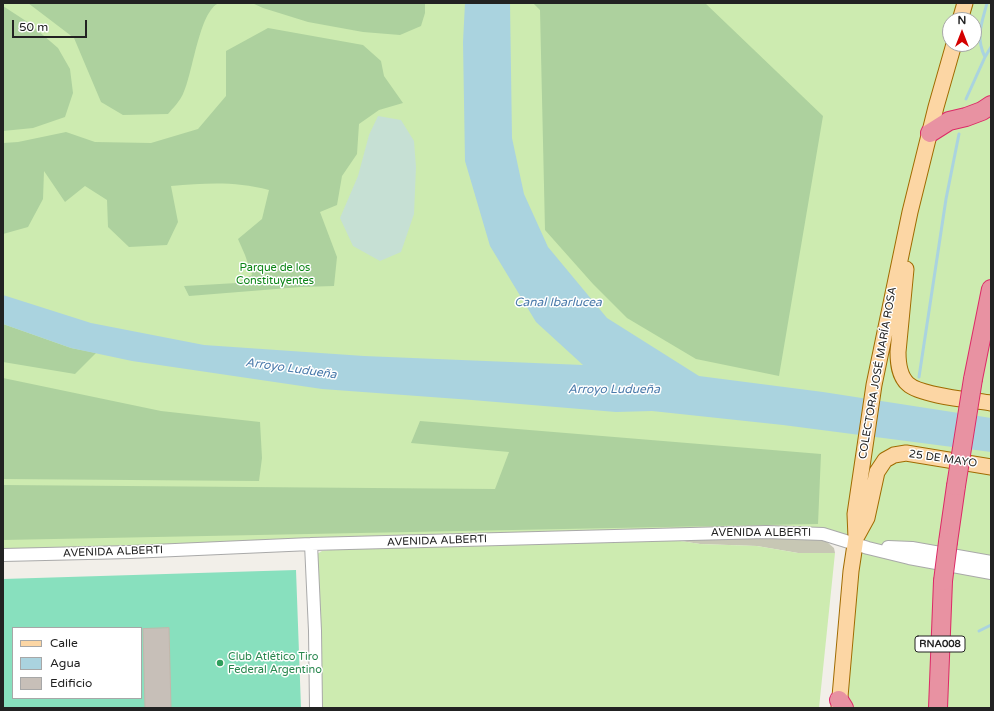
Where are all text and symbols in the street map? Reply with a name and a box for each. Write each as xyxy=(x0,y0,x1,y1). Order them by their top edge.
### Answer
scale bar xyxy=(14,12,89,38)
north arrow xyxy=(942,12,982,52)
text: N xyxy=(958,14,966,27)
text: 50 m xyxy=(19,20,48,34)
park label: Parque de los Constituyentes xyxy=(236,261,314,287)
street label: COLECTORA JOSÉ MARÍA ROSA xyxy=(856,286,900,460)
water label: Canal Ibarlucea xyxy=(514,296,602,310)
water label: Arroyo Ludueña xyxy=(245,355,337,383)
water label: Arroyo Ludueña xyxy=(568,383,660,397)
street label: 25 DE MAYO xyxy=(908,448,978,470)
street label: AVENIDA ALBERTI xyxy=(711,526,811,540)
street label: AVENIDA ALBERTI xyxy=(387,533,487,549)
street label: AVENIDA ALBERTI xyxy=(63,544,163,560)
legend xyxy=(12,627,142,699)
text: Calle xyxy=(50,636,78,650)
road number: RNA008 xyxy=(915,636,965,652)
place label: Club Atlético Tiro Federal Argentino xyxy=(228,650,322,676)
text: Agua xyxy=(50,656,80,670)
marker: Club Atlético Tiro Federal Argentino xyxy=(215,658,225,668)
text: Edificio xyxy=(50,676,92,690)

